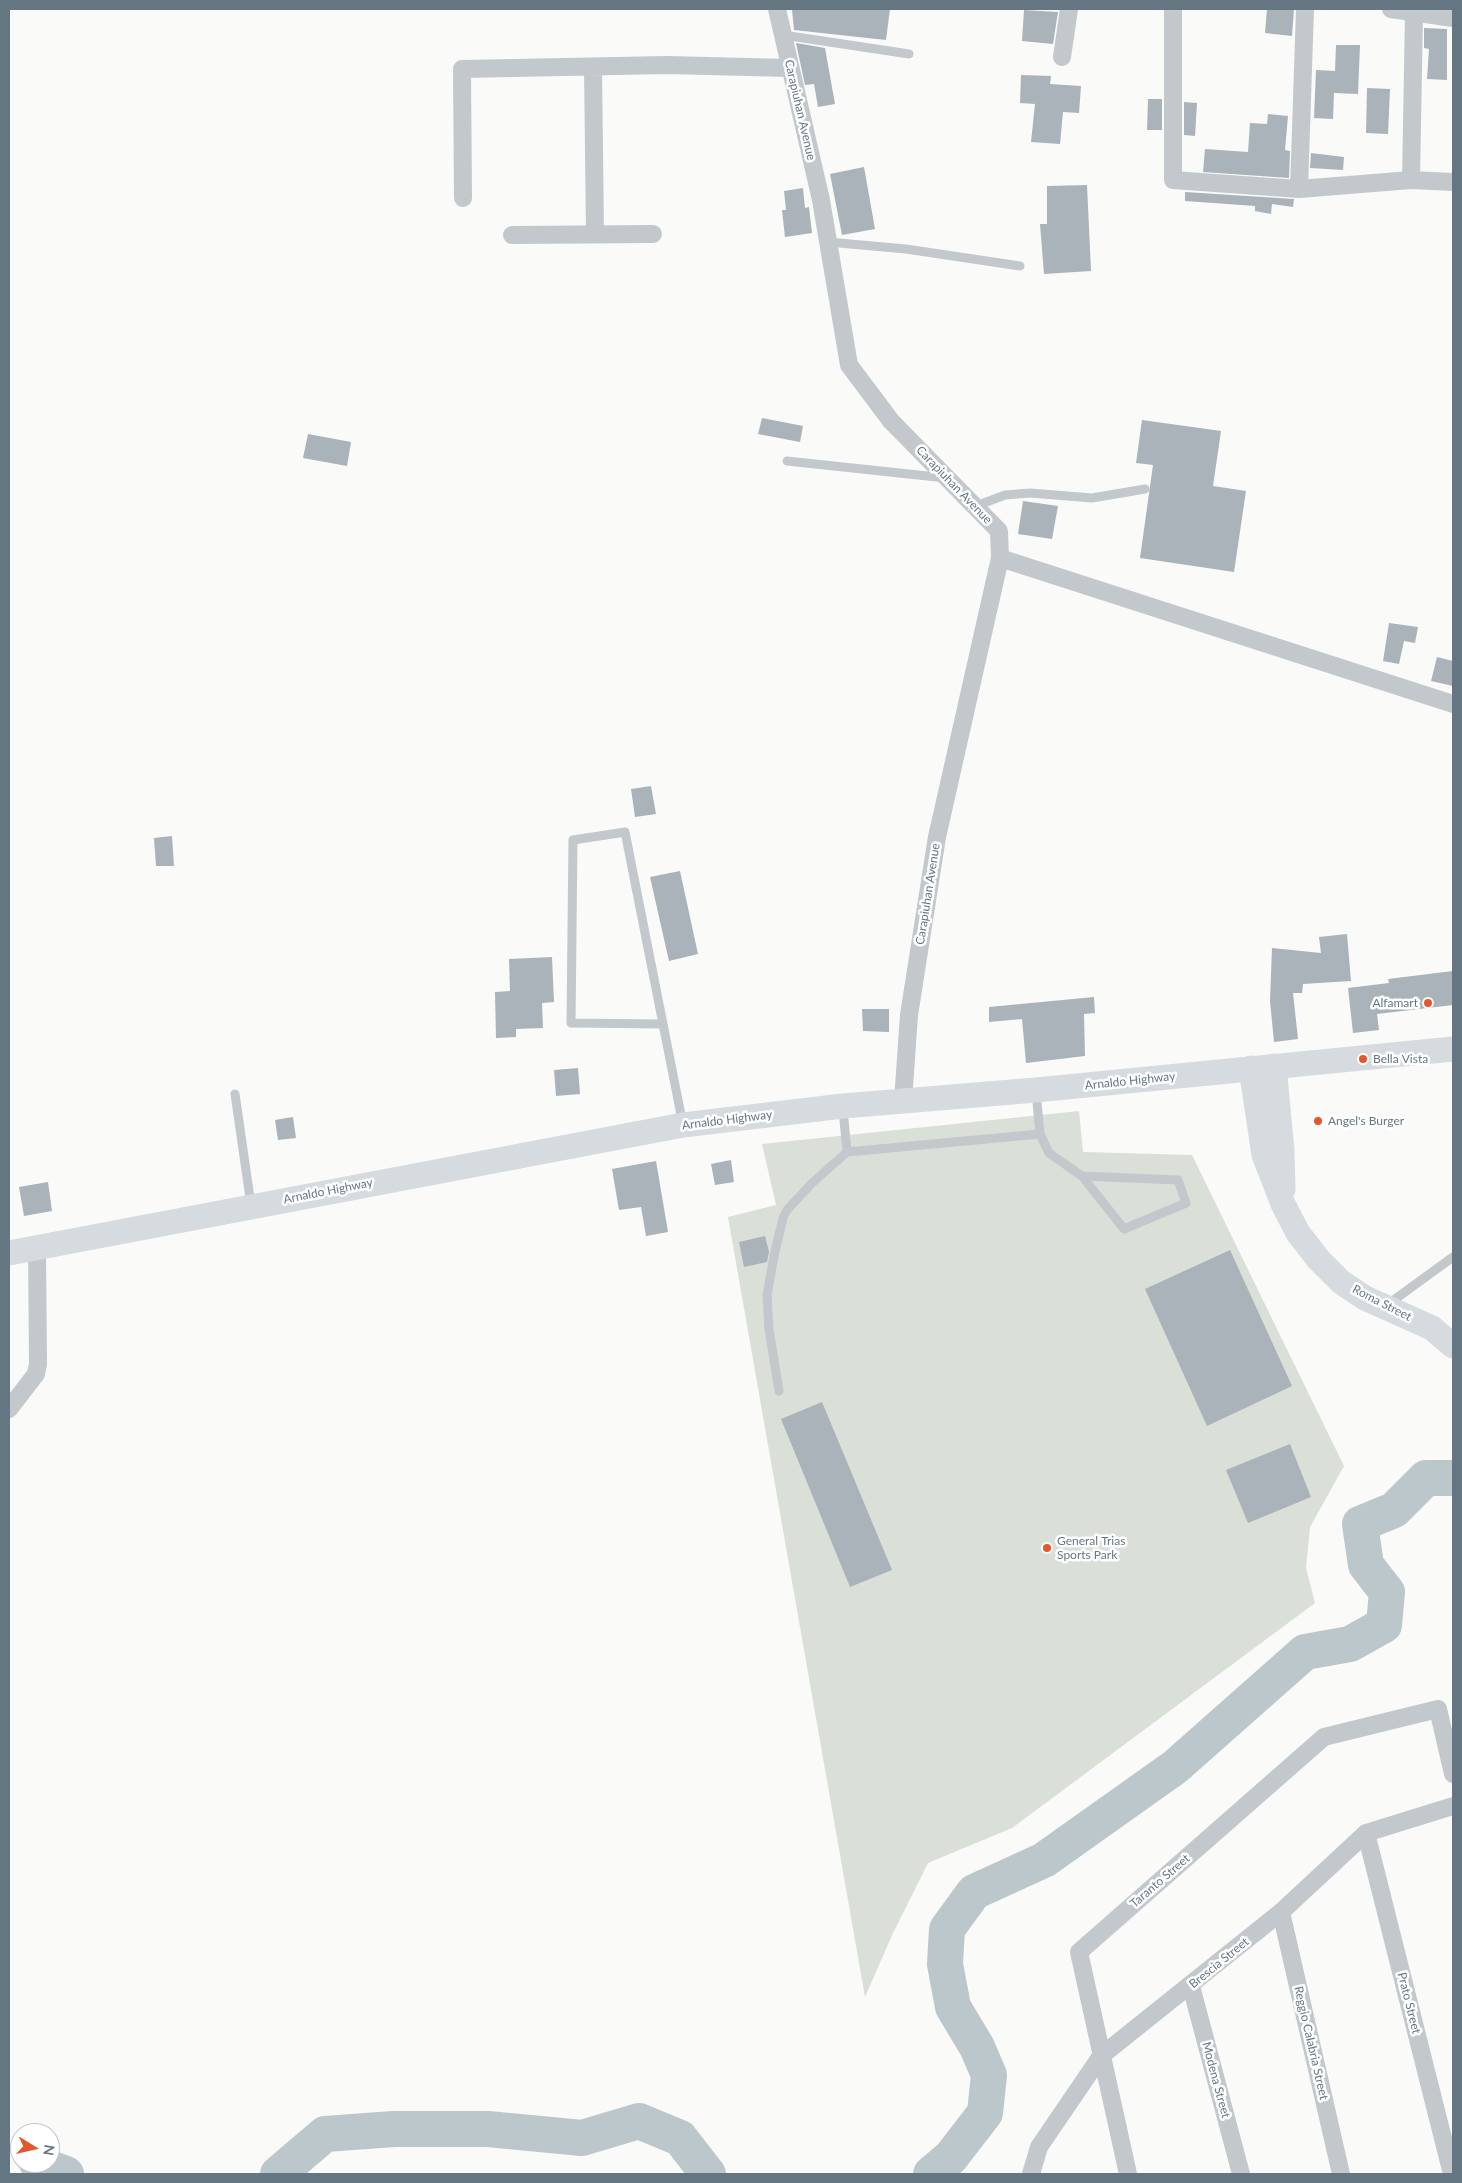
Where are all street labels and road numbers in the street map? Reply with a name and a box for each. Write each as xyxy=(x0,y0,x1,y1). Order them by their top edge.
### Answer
street label: Carapiuhan Avenue xyxy=(781,58,819,162)
street label: Carapiuhan Avenue xyxy=(913,443,995,527)
street label: Carapiuhan Avenue xyxy=(913,842,943,946)
street label: Arnaldo Highway xyxy=(1084,1069,1176,1093)
street label: Arnaldo Highway xyxy=(681,1107,773,1133)
street label: Arnaldo Highway xyxy=(282,1175,374,1207)
street label: Roma Street xyxy=(1350,1282,1414,1324)
street label: Taranto Street xyxy=(1127,1851,1193,1911)
street label: Brescia Street xyxy=(1186,1935,1252,1991)
street label: Prato Street xyxy=(1394,1971,1424,2035)
street label: Reggio Calabria Street xyxy=(1291,1985,1331,2101)
street label: Modena Street xyxy=(1199,2040,1233,2120)

